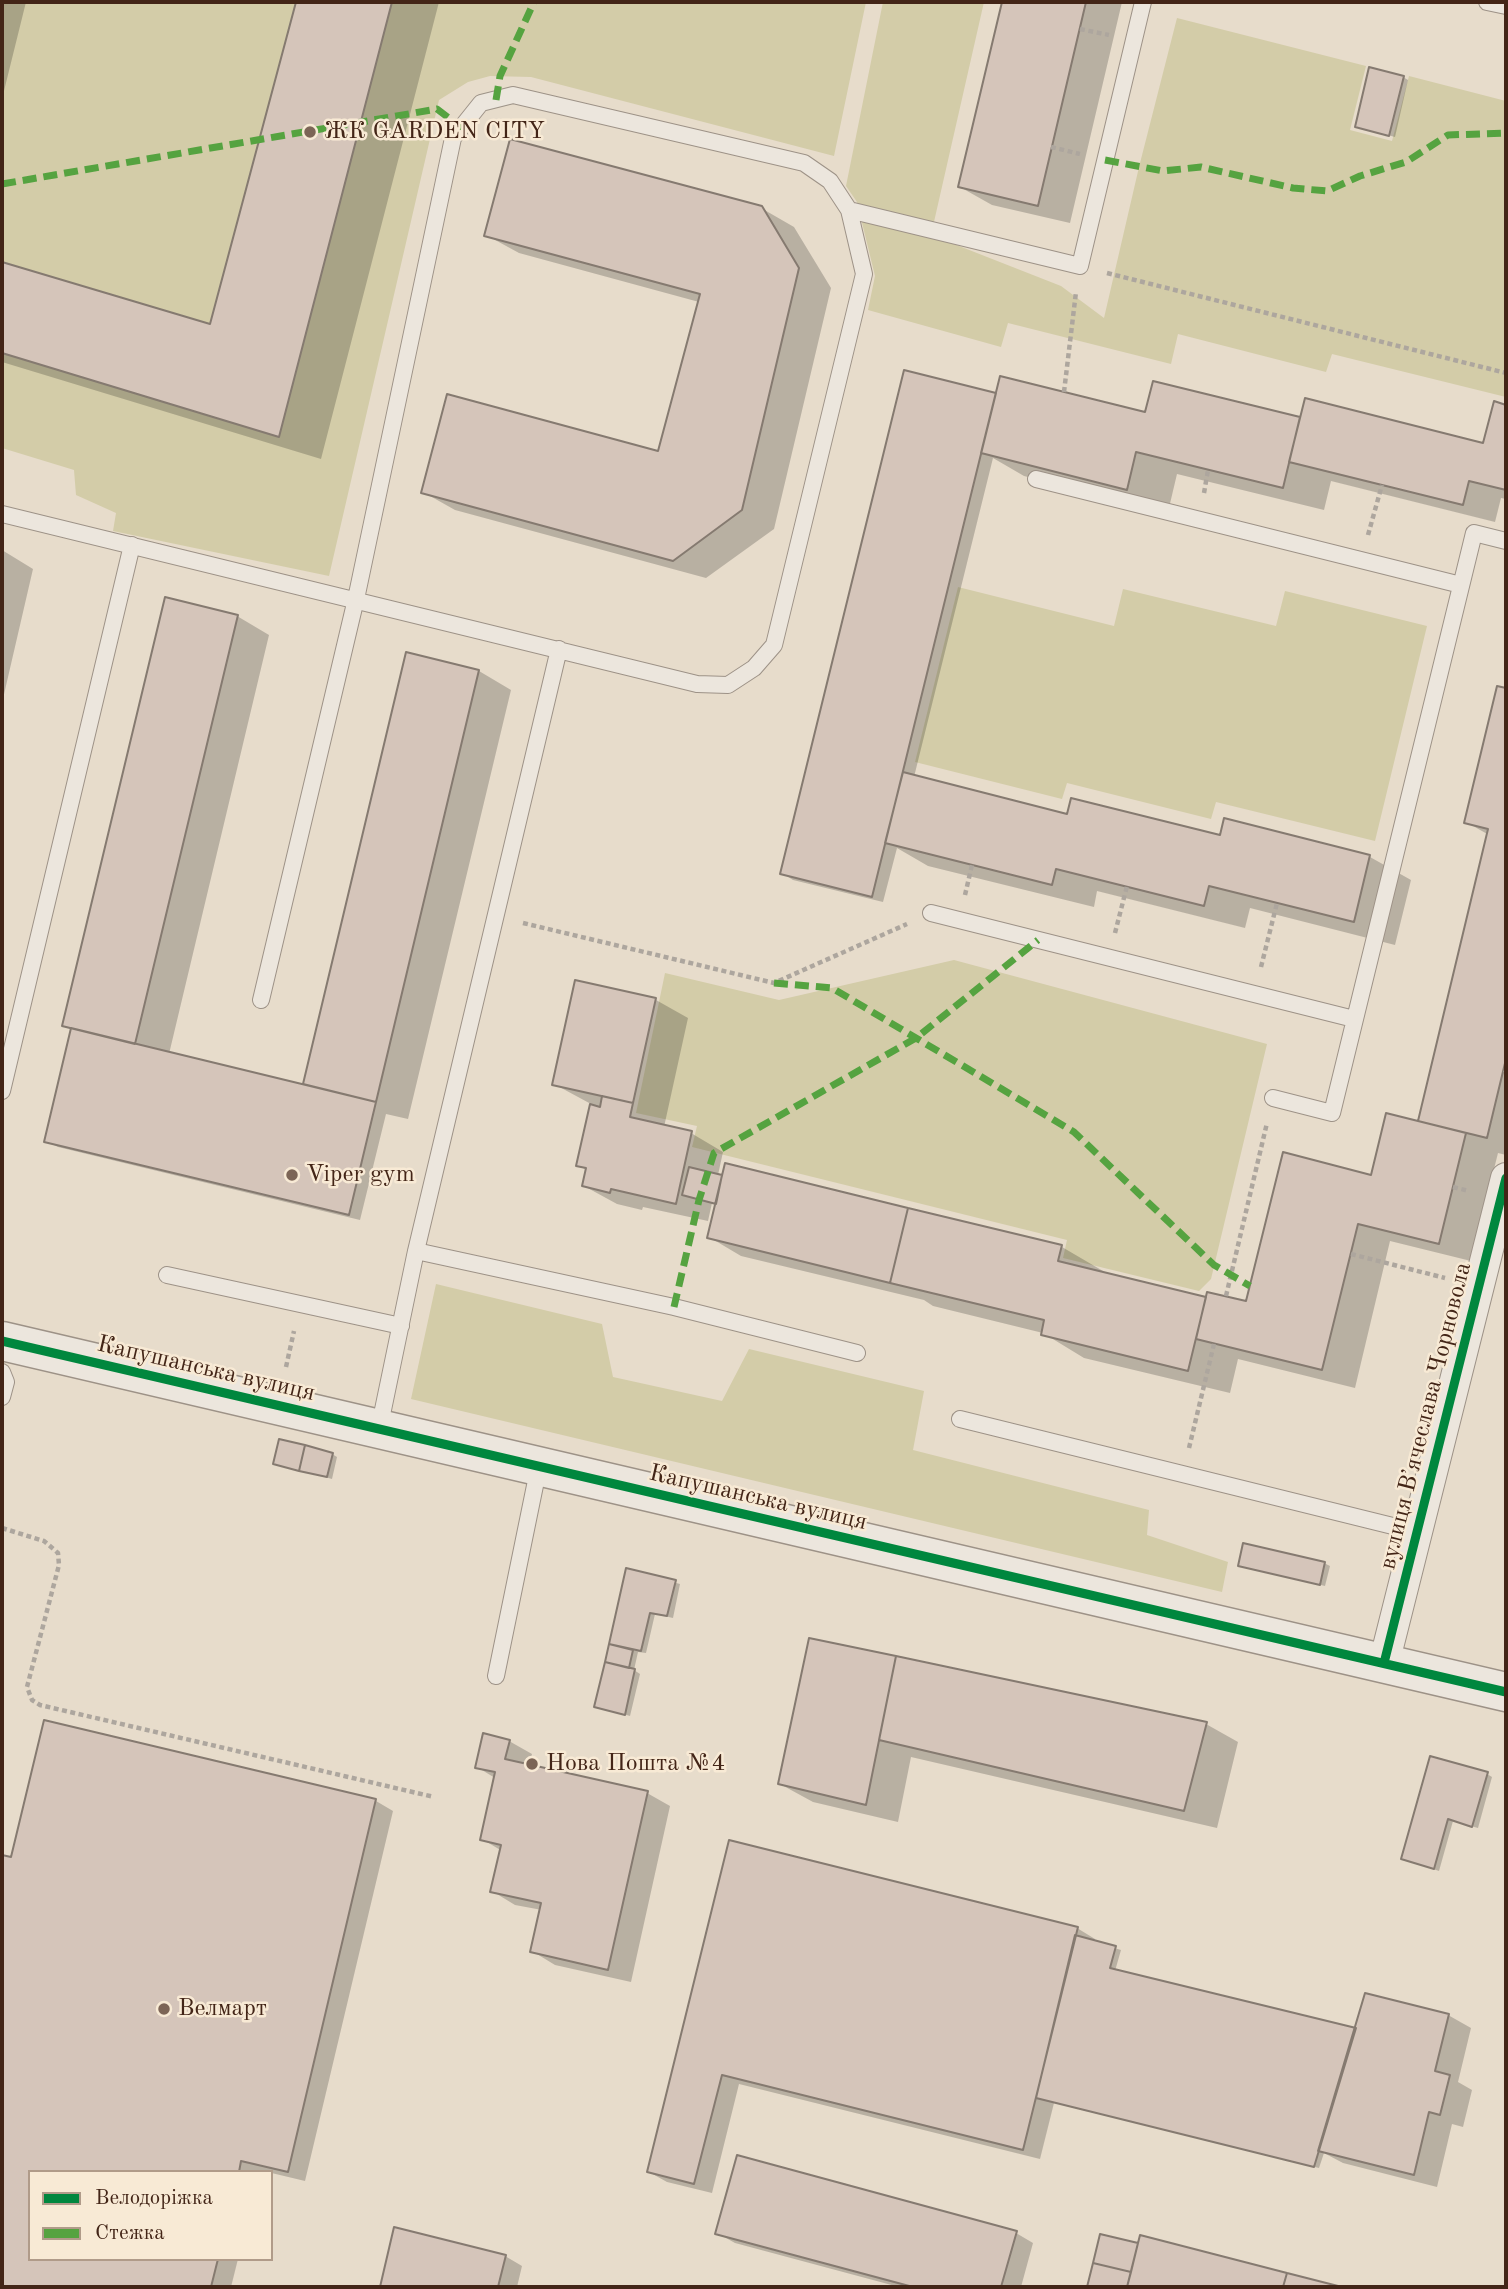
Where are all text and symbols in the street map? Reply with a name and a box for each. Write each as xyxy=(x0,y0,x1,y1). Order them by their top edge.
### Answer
place label: ЖК GARDEN CITY xyxy=(324,118,545,146)
marker: ЖК GARDEN CITY xyxy=(302,124,318,140)
place label: Viper gym xyxy=(306,1161,415,1189)
marker: Viper gym xyxy=(284,1167,300,1183)
street label: вулиця Вʼячеслава Чорновола xyxy=(1374,1259,1478,1573)
street label: Капушанська вулиця xyxy=(94,1330,318,1408)
street label: Капушанська вулиця xyxy=(646,1459,870,1537)
place label: Нова Пошта №4 xyxy=(546,1750,725,1778)
marker: Нова Пошта №4 xyxy=(524,1756,540,1772)
place label: Велмарт xyxy=(178,1995,267,2023)
marker: Велмарт xyxy=(156,2001,172,2017)
legend xyxy=(28,2170,273,2261)
text: Велодоріжка xyxy=(95,2188,213,2209)
text: Стежка xyxy=(95,2223,165,2244)

